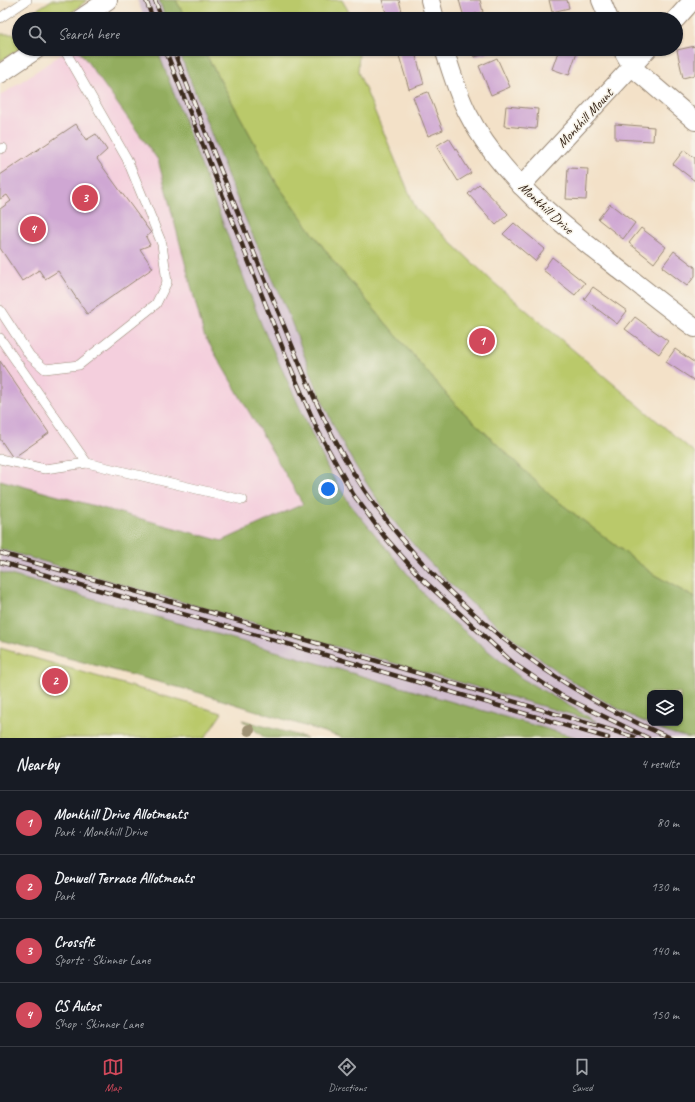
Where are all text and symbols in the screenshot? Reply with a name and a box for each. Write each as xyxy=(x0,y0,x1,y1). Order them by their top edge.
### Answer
search box xyxy=(12,12,683,56)
icon: search xyxy=(26,23,48,45)
text: Search here xyxy=(58,25,119,44)
street label: Monkhill Mount xyxy=(553,84,618,151)
street label: Monkhill Drive xyxy=(515,178,578,239)
pin: 3 xyxy=(72,183,98,213)
pin: 4 xyxy=(20,214,46,244)
pin: 1 xyxy=(469,326,495,356)
your location xyxy=(318,479,338,499)
pin: 2 xyxy=(42,666,68,696)
map controls xyxy=(647,690,683,726)
button: layers xyxy=(647,690,683,726)
text: Nearby xyxy=(16,754,59,775)
text: 4 results xyxy=(641,756,679,772)
text: Monkhill Drive Allotments xyxy=(54,805,187,824)
text: 1 xyxy=(26,815,32,831)
text: 80 m xyxy=(657,815,679,831)
text: Park · Monkhill Drive xyxy=(54,824,147,840)
text: Denwell Terrace Allotments xyxy=(54,869,194,888)
text: 2 xyxy=(26,879,32,895)
text: 130 m xyxy=(651,879,679,895)
text: Park xyxy=(54,888,75,904)
text: Crossfit xyxy=(54,933,94,952)
text: 3 xyxy=(26,943,32,959)
text: 140 m xyxy=(651,943,679,959)
text: Sports · Skinner Lane xyxy=(54,952,150,968)
text: CS Autos xyxy=(54,997,100,1016)
text: 4 xyxy=(26,1007,32,1023)
text: 150 m xyxy=(651,1007,679,1023)
text: Shop · Skinner Lane xyxy=(54,1016,143,1032)
tab: Map xyxy=(102,1056,124,1094)
tab: Directions xyxy=(328,1056,367,1094)
tab: Saved xyxy=(571,1056,593,1094)

